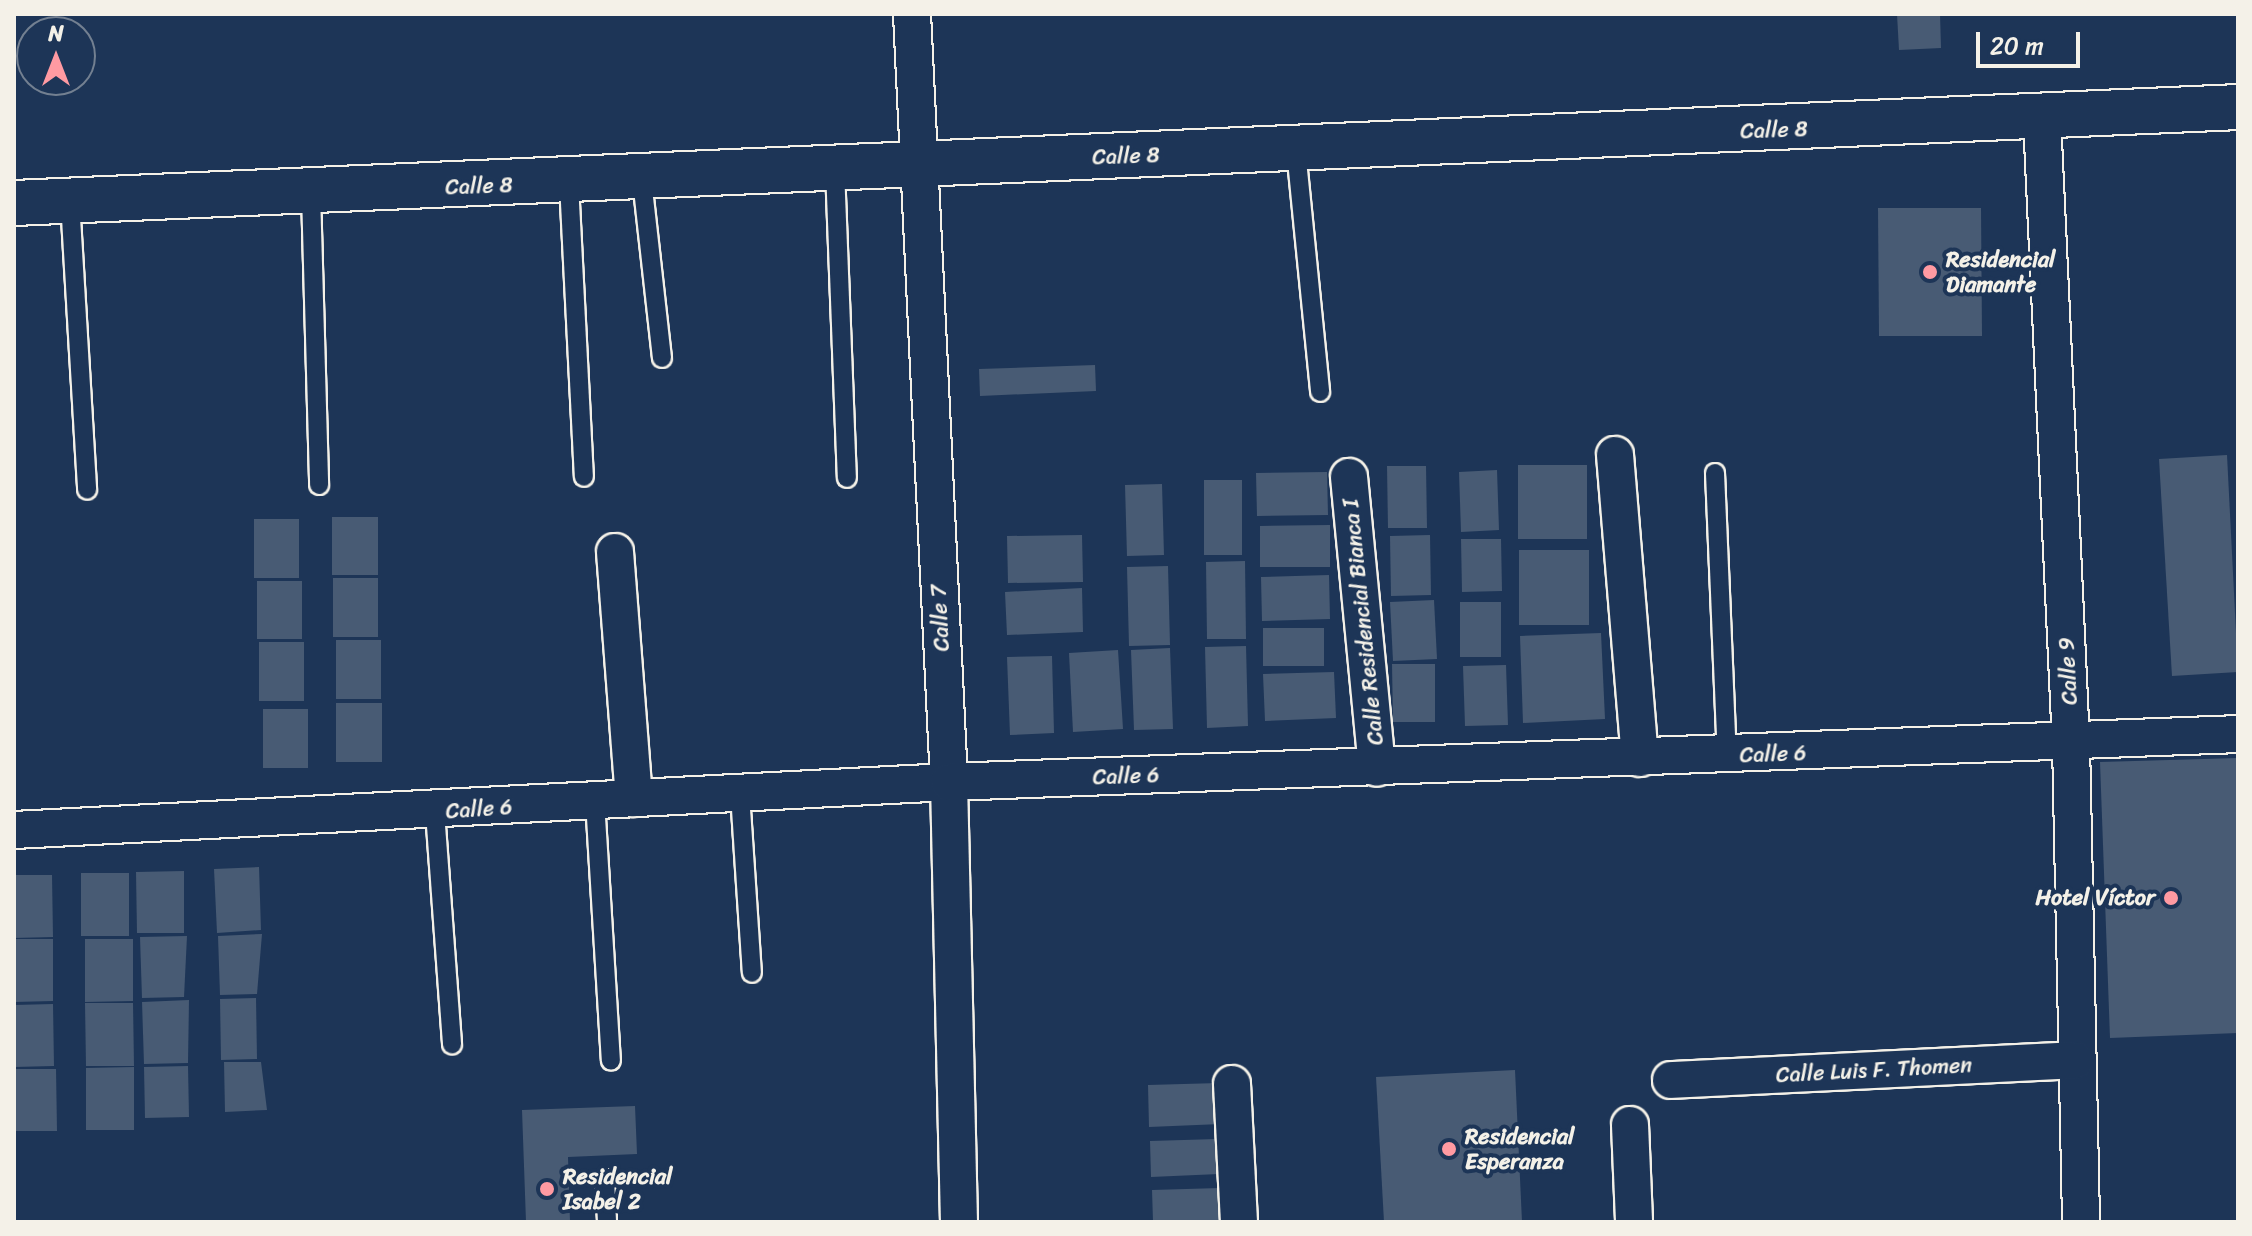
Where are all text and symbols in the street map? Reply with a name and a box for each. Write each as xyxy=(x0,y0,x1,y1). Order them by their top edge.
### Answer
text: N xyxy=(48,14,64,53)
north arrow xyxy=(16,16,96,96)
scale bar xyxy=(1980,16,2084,66)
text: 20 m xyxy=(1990,25,2044,67)
street label: Calle 8 xyxy=(1740,116,1808,144)
street label: Calle 8 xyxy=(1092,142,1160,170)
street label: Calle 8 xyxy=(445,172,513,200)
place label: Residencial Diamante xyxy=(1946,246,2055,298)
marker: Residencial Diamante xyxy=(1921,263,1939,281)
street label: Calle Residencial Bianca I xyxy=(1337,497,1389,747)
street label: Calle 7 xyxy=(925,584,955,652)
street label: Calle 9 xyxy=(2053,636,2083,706)
street label: Calle 6 xyxy=(1739,740,1807,768)
street label: Calle 6 xyxy=(1092,762,1160,790)
street label: Calle 6 xyxy=(445,794,513,824)
place label: Hotel Víctor xyxy=(2035,885,2155,911)
marker: Hotel Víctor xyxy=(2162,889,2180,907)
street label: Calle Luis F. Thomen xyxy=(1776,1052,1972,1088)
place label: Residencial Esperanza xyxy=(1465,1123,1574,1174)
marker: Residencial Esperanza xyxy=(1440,1140,1458,1158)
place label: Residencial Isabel 2 xyxy=(563,1163,672,1214)
marker: Residencial Isabel 2 xyxy=(538,1180,556,1198)

